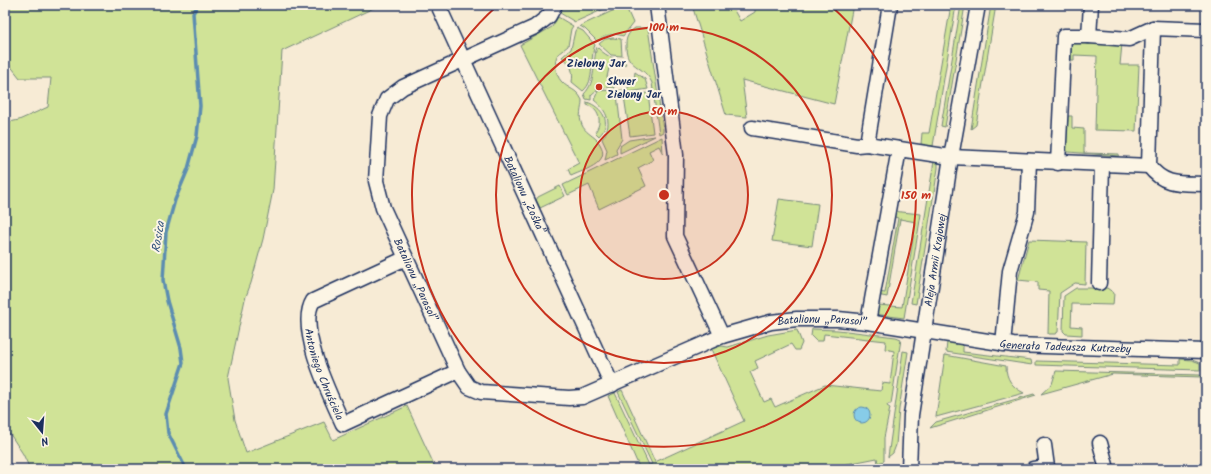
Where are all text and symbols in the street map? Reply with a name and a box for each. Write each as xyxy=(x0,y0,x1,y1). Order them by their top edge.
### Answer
text: 100 m xyxy=(649,18,679,37)
district label: Zielony Jar xyxy=(566,54,626,73)
place label: Skwer Zielony Jar xyxy=(607,73,662,104)
marker: Skwer Zielony Jar xyxy=(594,82,604,92)
text: 50 m xyxy=(650,102,678,121)
street label: Batalionu „Zośka” xyxy=(498,153,550,238)
text: 150 m xyxy=(901,186,931,205)
centre of rings xyxy=(657,188,671,202)
street label: Aleja Armii Krajowej xyxy=(920,211,952,308)
water label: Rosica xyxy=(147,219,171,254)
street label: Batalionu „Parasol” xyxy=(388,236,442,325)
street label: Batalionu „Parasol” xyxy=(776,311,868,332)
street label: Antoniego Chruściela xyxy=(299,327,348,423)
street label: Generała Tadeusza Kutrzeby xyxy=(998,335,1132,359)
north arrow xyxy=(22,412,62,452)
text: N xyxy=(39,431,51,450)

